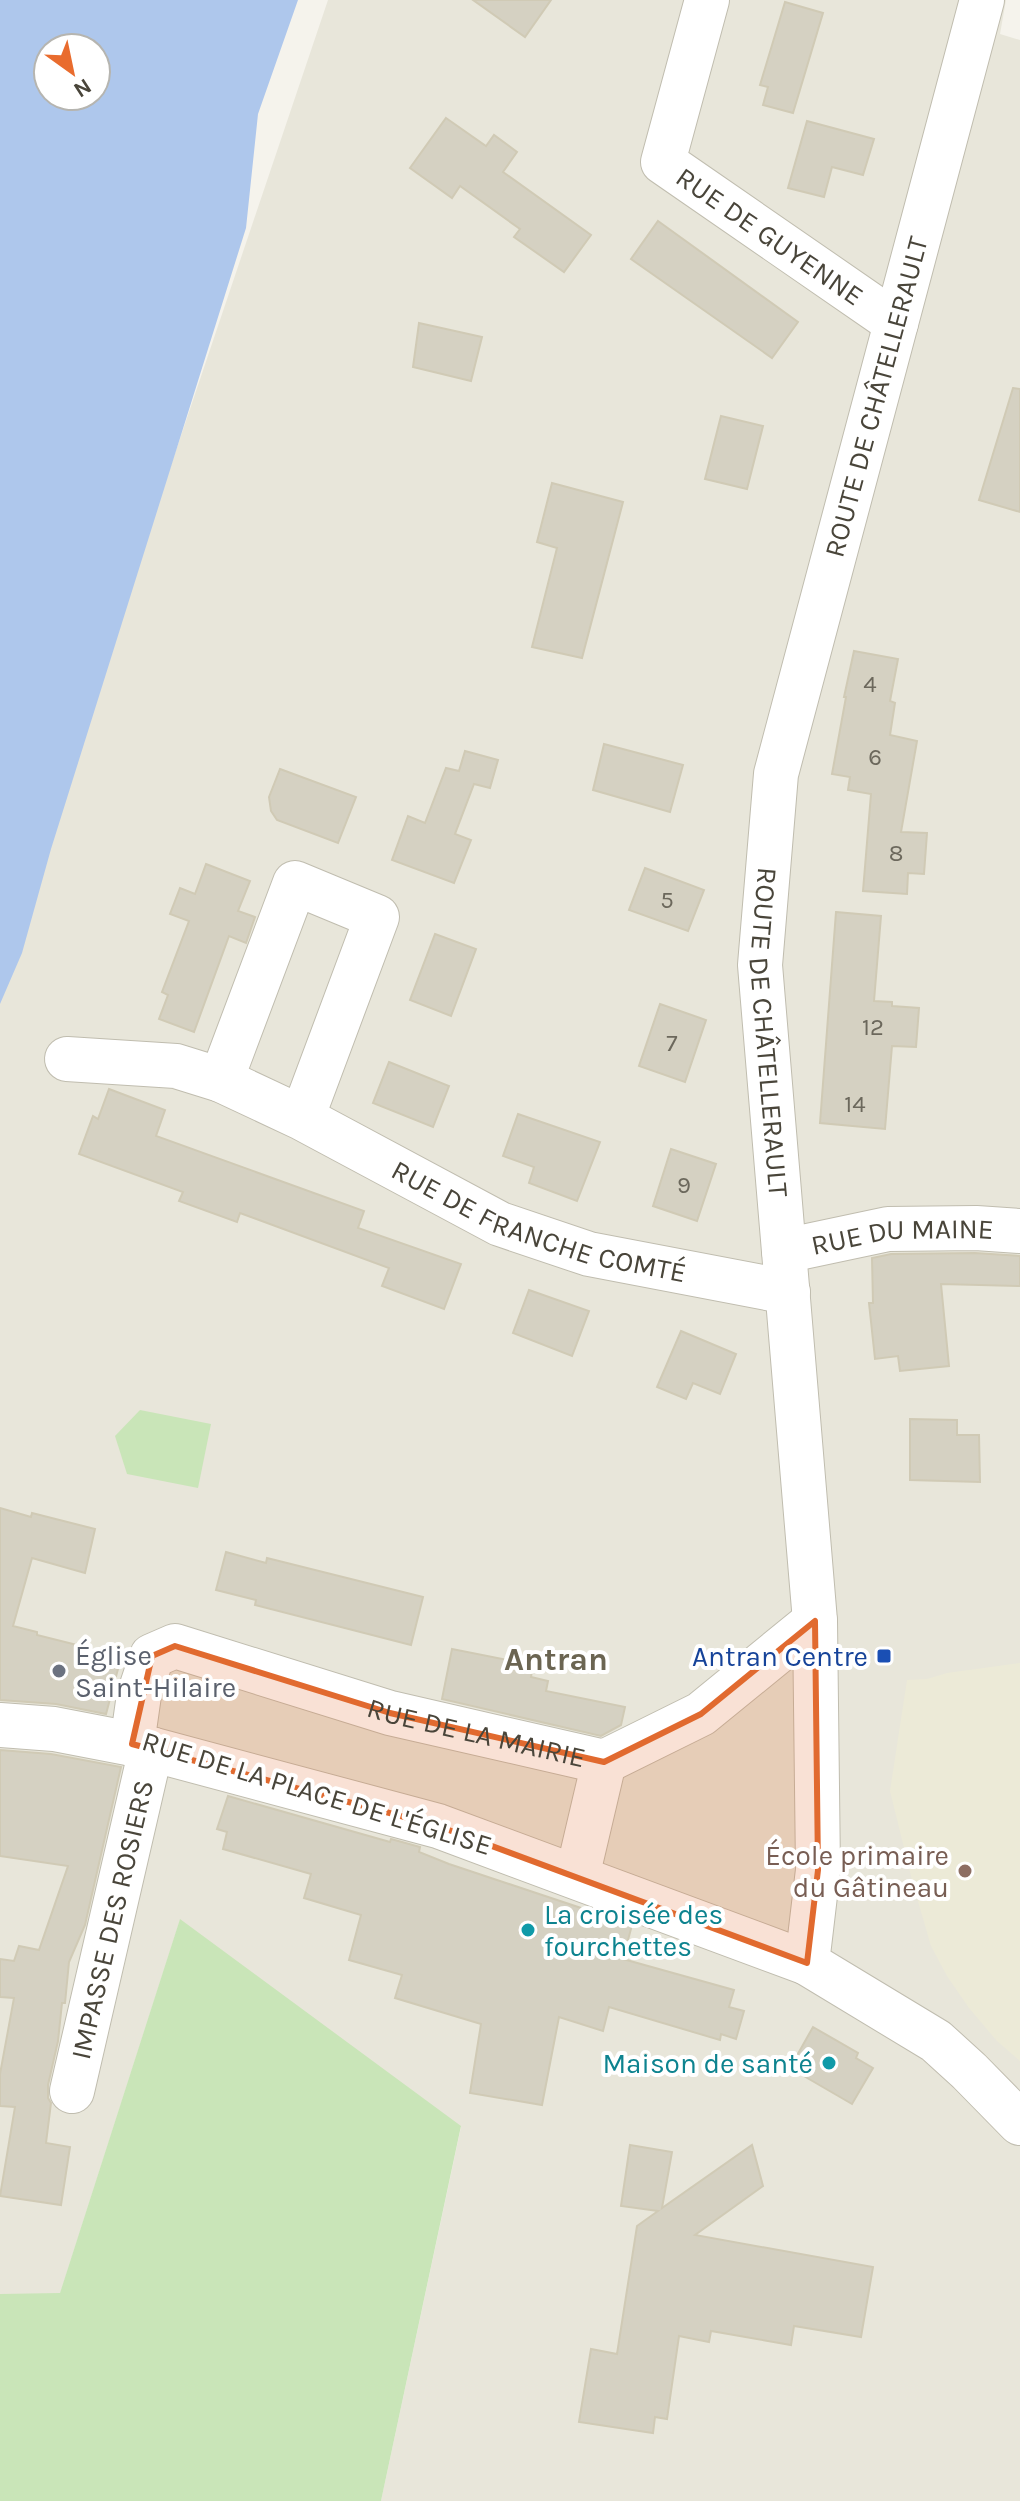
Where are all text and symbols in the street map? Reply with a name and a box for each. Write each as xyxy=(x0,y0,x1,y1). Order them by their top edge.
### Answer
north arrow xyxy=(32,32,112,112)
text: N xyxy=(69,73,96,103)
street label: RUE DE GUYENNE xyxy=(670,160,870,312)
street label: ROUTE DE CHÂTELLERAULT xyxy=(817,233,935,561)
house number: 4 xyxy=(863,670,877,698)
house number: 6 xyxy=(868,743,882,771)
house number: 8 xyxy=(889,839,903,867)
street label: ROUTE DE CHÂTELLERAULT xyxy=(743,866,796,1198)
house number: 5 xyxy=(660,886,674,914)
house number: 12 xyxy=(862,1013,884,1041)
house number: 7 xyxy=(666,1029,678,1057)
house number: 14 xyxy=(844,1090,866,1118)
street label: RUE DE FRANCHE COMTÉ xyxy=(386,1153,689,1289)
house number: 9 xyxy=(677,1171,691,1199)
street label: RUE DU MAINE xyxy=(808,1211,995,1261)
place label: Église Saint-Hilaire xyxy=(75,1638,236,1704)
place label: Antran Centre xyxy=(692,1640,868,1673)
district label: Antran xyxy=(504,1641,608,1678)
marker: Antran Centre xyxy=(875,1647,893,1665)
marker: Église Saint-Hilaire xyxy=(50,1662,68,1680)
street label: RUE DE LA MAIRIE xyxy=(363,1690,589,1774)
street label: RUE DE LA PLACE DE L'ÉGLISE xyxy=(138,1723,496,1862)
street label: IMPASSE DES ROSIERS xyxy=(63,1776,160,2063)
place label: École primaire du Gâtineau xyxy=(765,1838,949,1904)
marker: École primaire du Gâtineau xyxy=(956,1862,974,1880)
place label: La croisée des fourchettes xyxy=(544,1898,723,1963)
marker: La croisée des fourchettes xyxy=(519,1921,537,1939)
place label: Maison de santé xyxy=(602,2047,813,2080)
marker: Maison de santé xyxy=(820,2054,838,2072)

